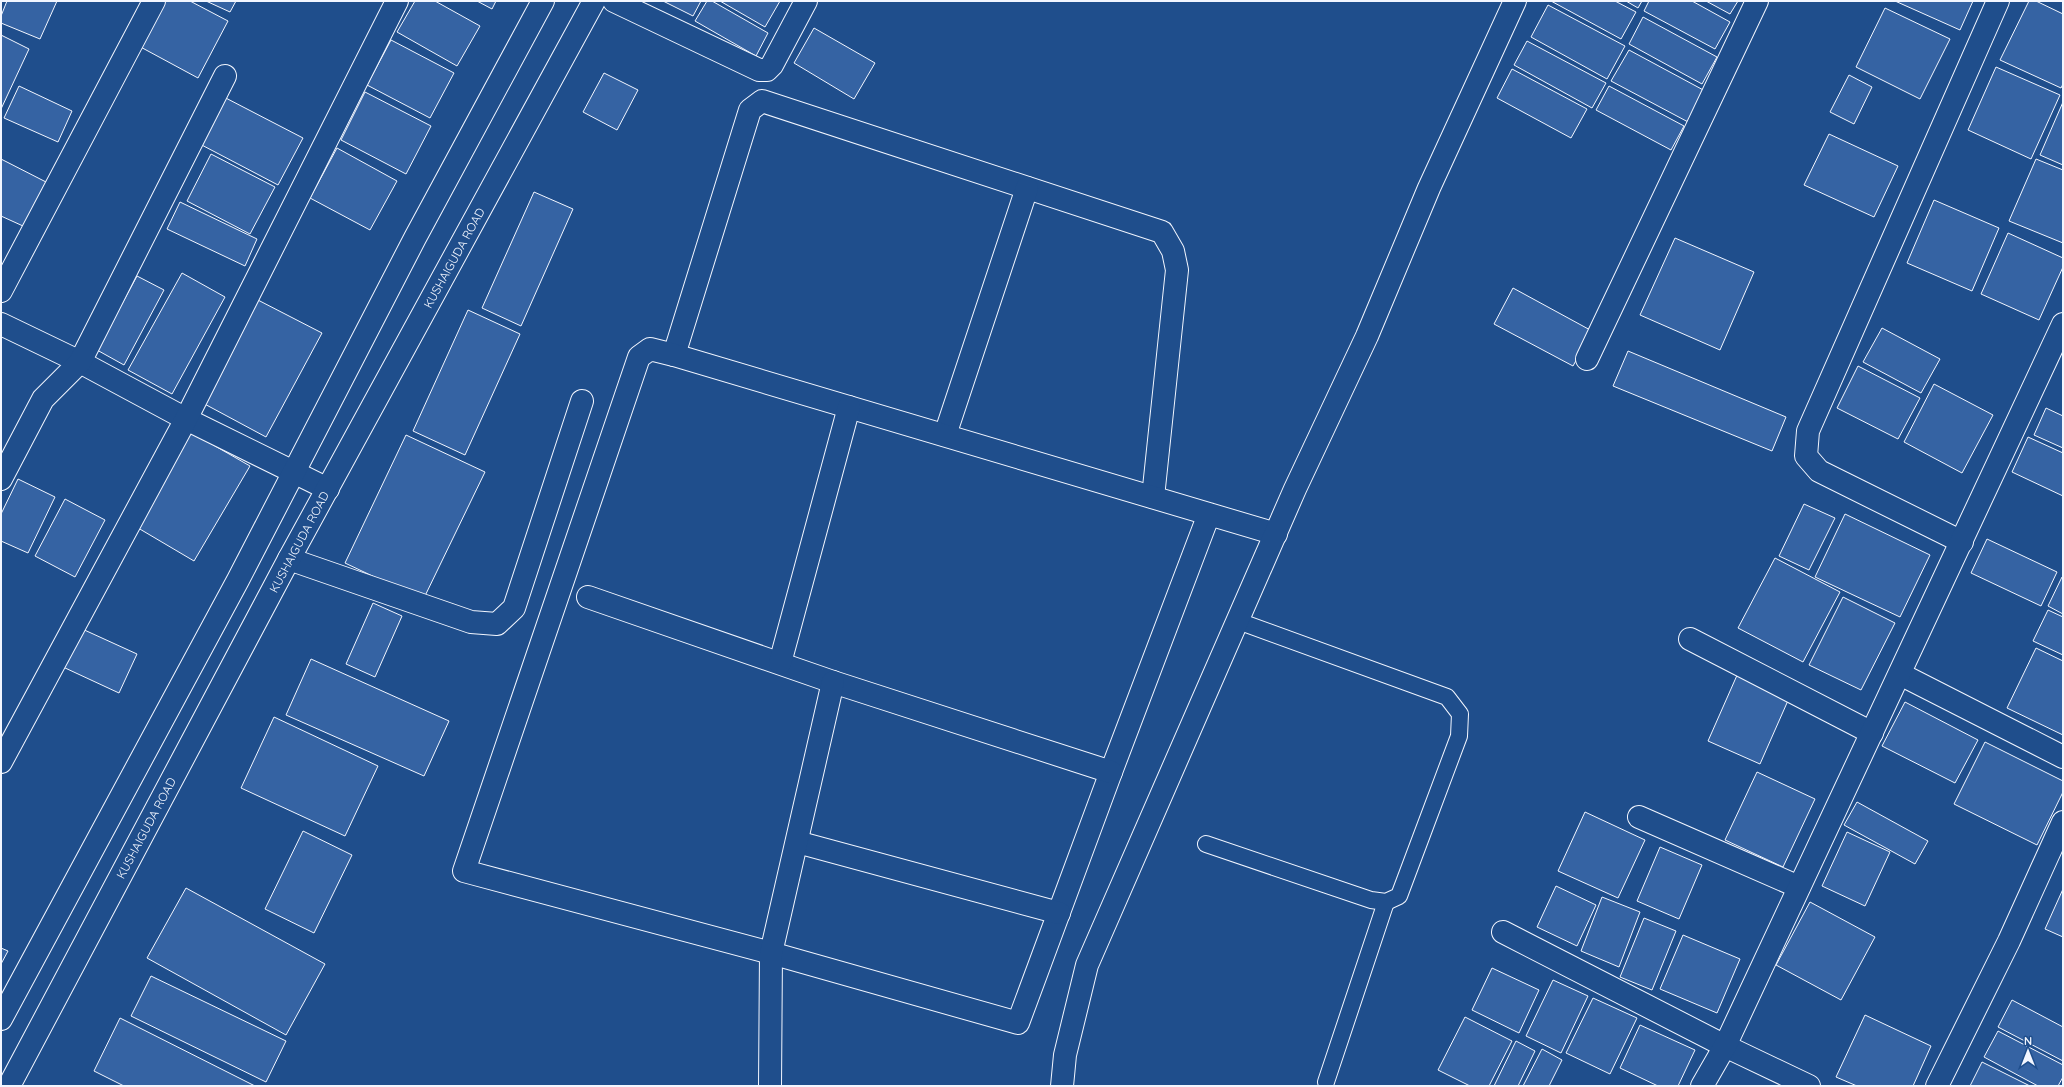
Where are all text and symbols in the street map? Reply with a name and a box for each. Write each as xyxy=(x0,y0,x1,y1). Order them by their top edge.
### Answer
street label: KUSHAIGUDA ROAD xyxy=(420,205,488,311)
street label: KUSHAIGUDA ROAD xyxy=(266,489,332,595)
street label: KUSHAIGUDA ROAD xyxy=(113,775,179,881)
north arrow xyxy=(2008,1031,2048,1071)
text: N xyxy=(2024,1034,2032,1048)

